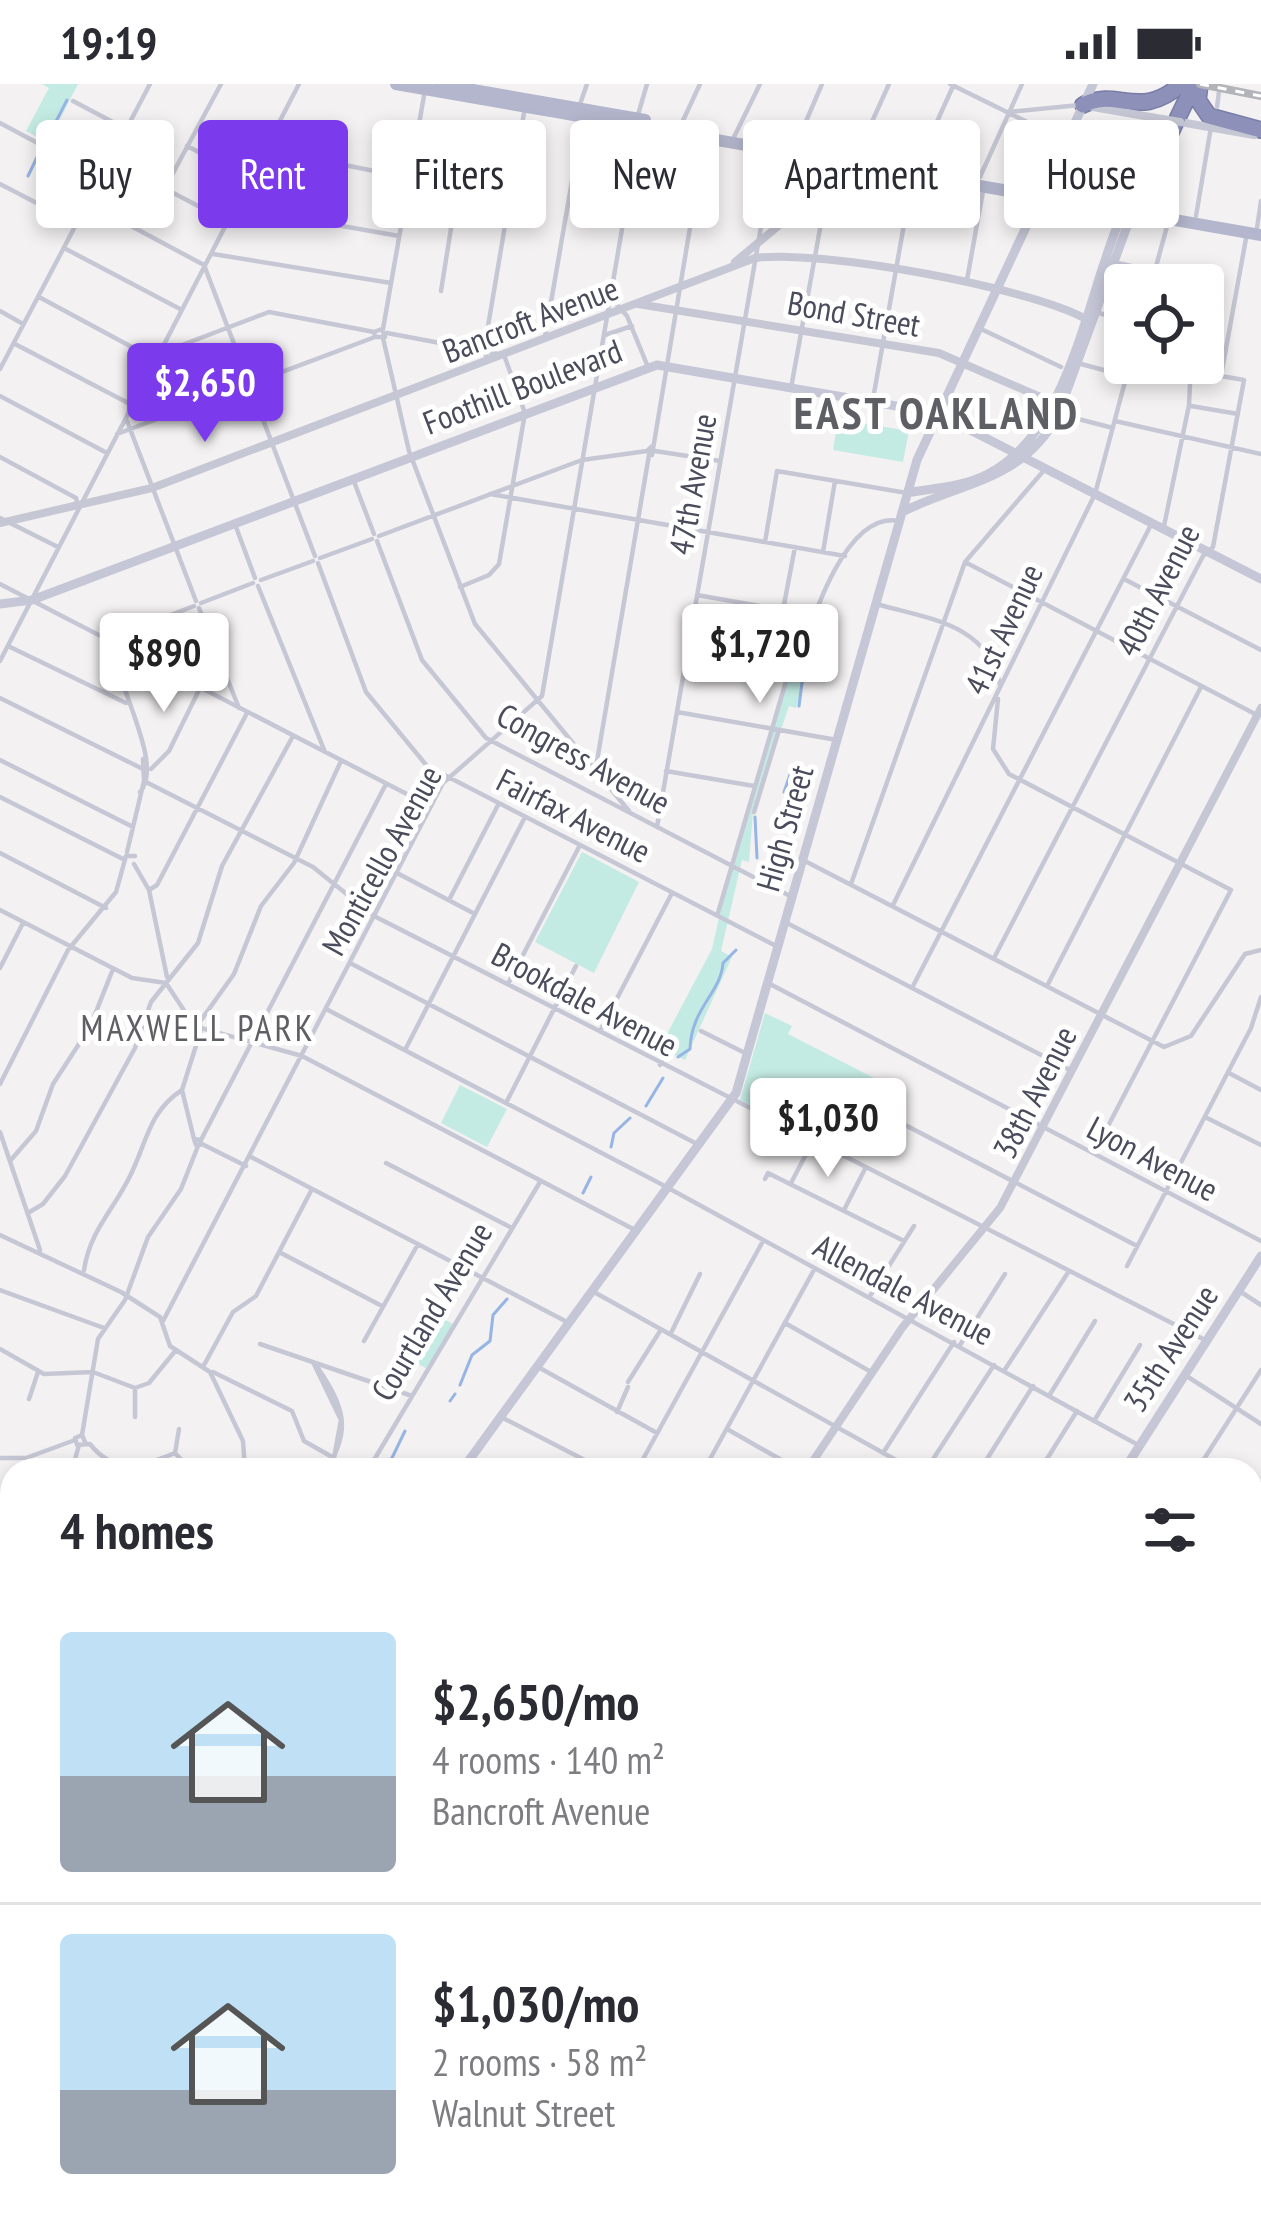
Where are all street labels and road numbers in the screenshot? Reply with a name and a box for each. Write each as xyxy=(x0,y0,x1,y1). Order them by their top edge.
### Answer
street label: Bancroft Avenue xyxy=(436,266,624,372)
street label: Bond Street xyxy=(784,280,924,346)
street label: Foothill Boulevard xyxy=(417,328,627,444)
street label: 47th Avenue xyxy=(658,410,726,558)
street label: 40th Avenue xyxy=(1105,517,1209,663)
street label: 41st Avenue xyxy=(954,557,1052,701)
street label: Congress Avenue xyxy=(490,693,678,823)
street label: Monticello Avenue xyxy=(311,758,451,962)
street label: Fairfax Avenue xyxy=(490,758,658,872)
street label: High Street xyxy=(746,760,822,896)
street label: Brookdale Avenue xyxy=(485,932,685,1066)
street label: 38th Avenue xyxy=(982,1019,1086,1165)
street label: Lyon Avenue xyxy=(1080,1106,1226,1210)
street label: Courtland Avenue xyxy=(361,1214,501,1408)
street label: Allendale Avenue xyxy=(807,1224,1001,1354)
street label: 35th Avenue xyxy=(1113,1276,1227,1420)

